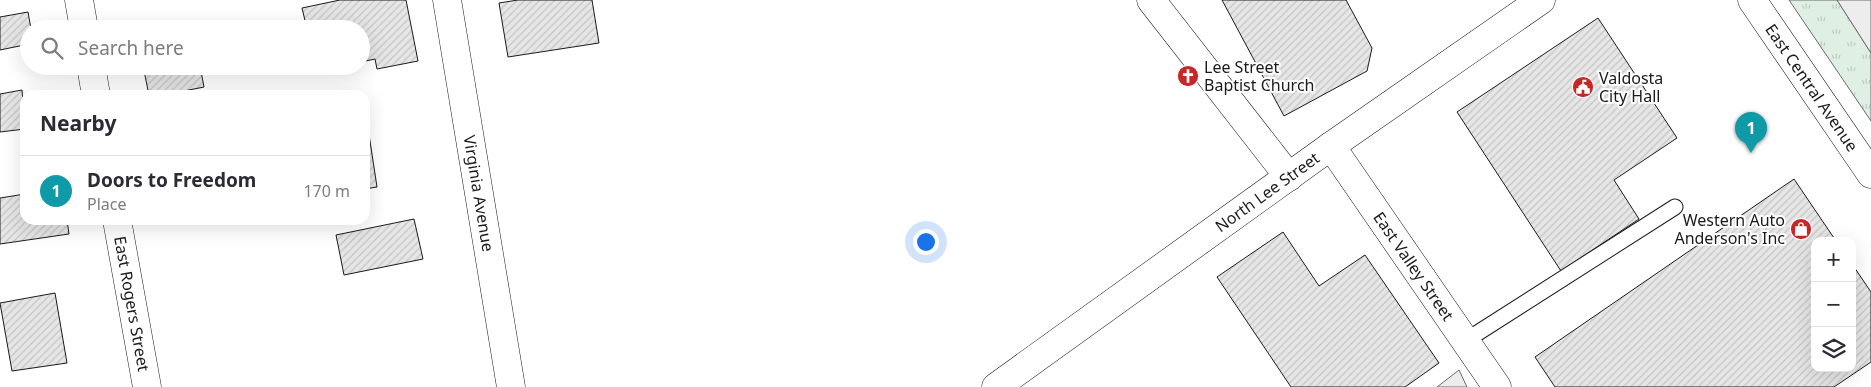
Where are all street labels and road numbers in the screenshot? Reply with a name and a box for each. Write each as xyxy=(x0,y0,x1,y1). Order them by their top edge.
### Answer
street label: East Central Avenue xyxy=(1760,19,1863,156)
street label: Virginia Avenue xyxy=(459,134,499,253)
street label: North Lee Street xyxy=(1211,147,1324,237)
street label: East Valley Street xyxy=(1369,207,1459,325)
street label: East Rogers Street xyxy=(109,234,155,373)

